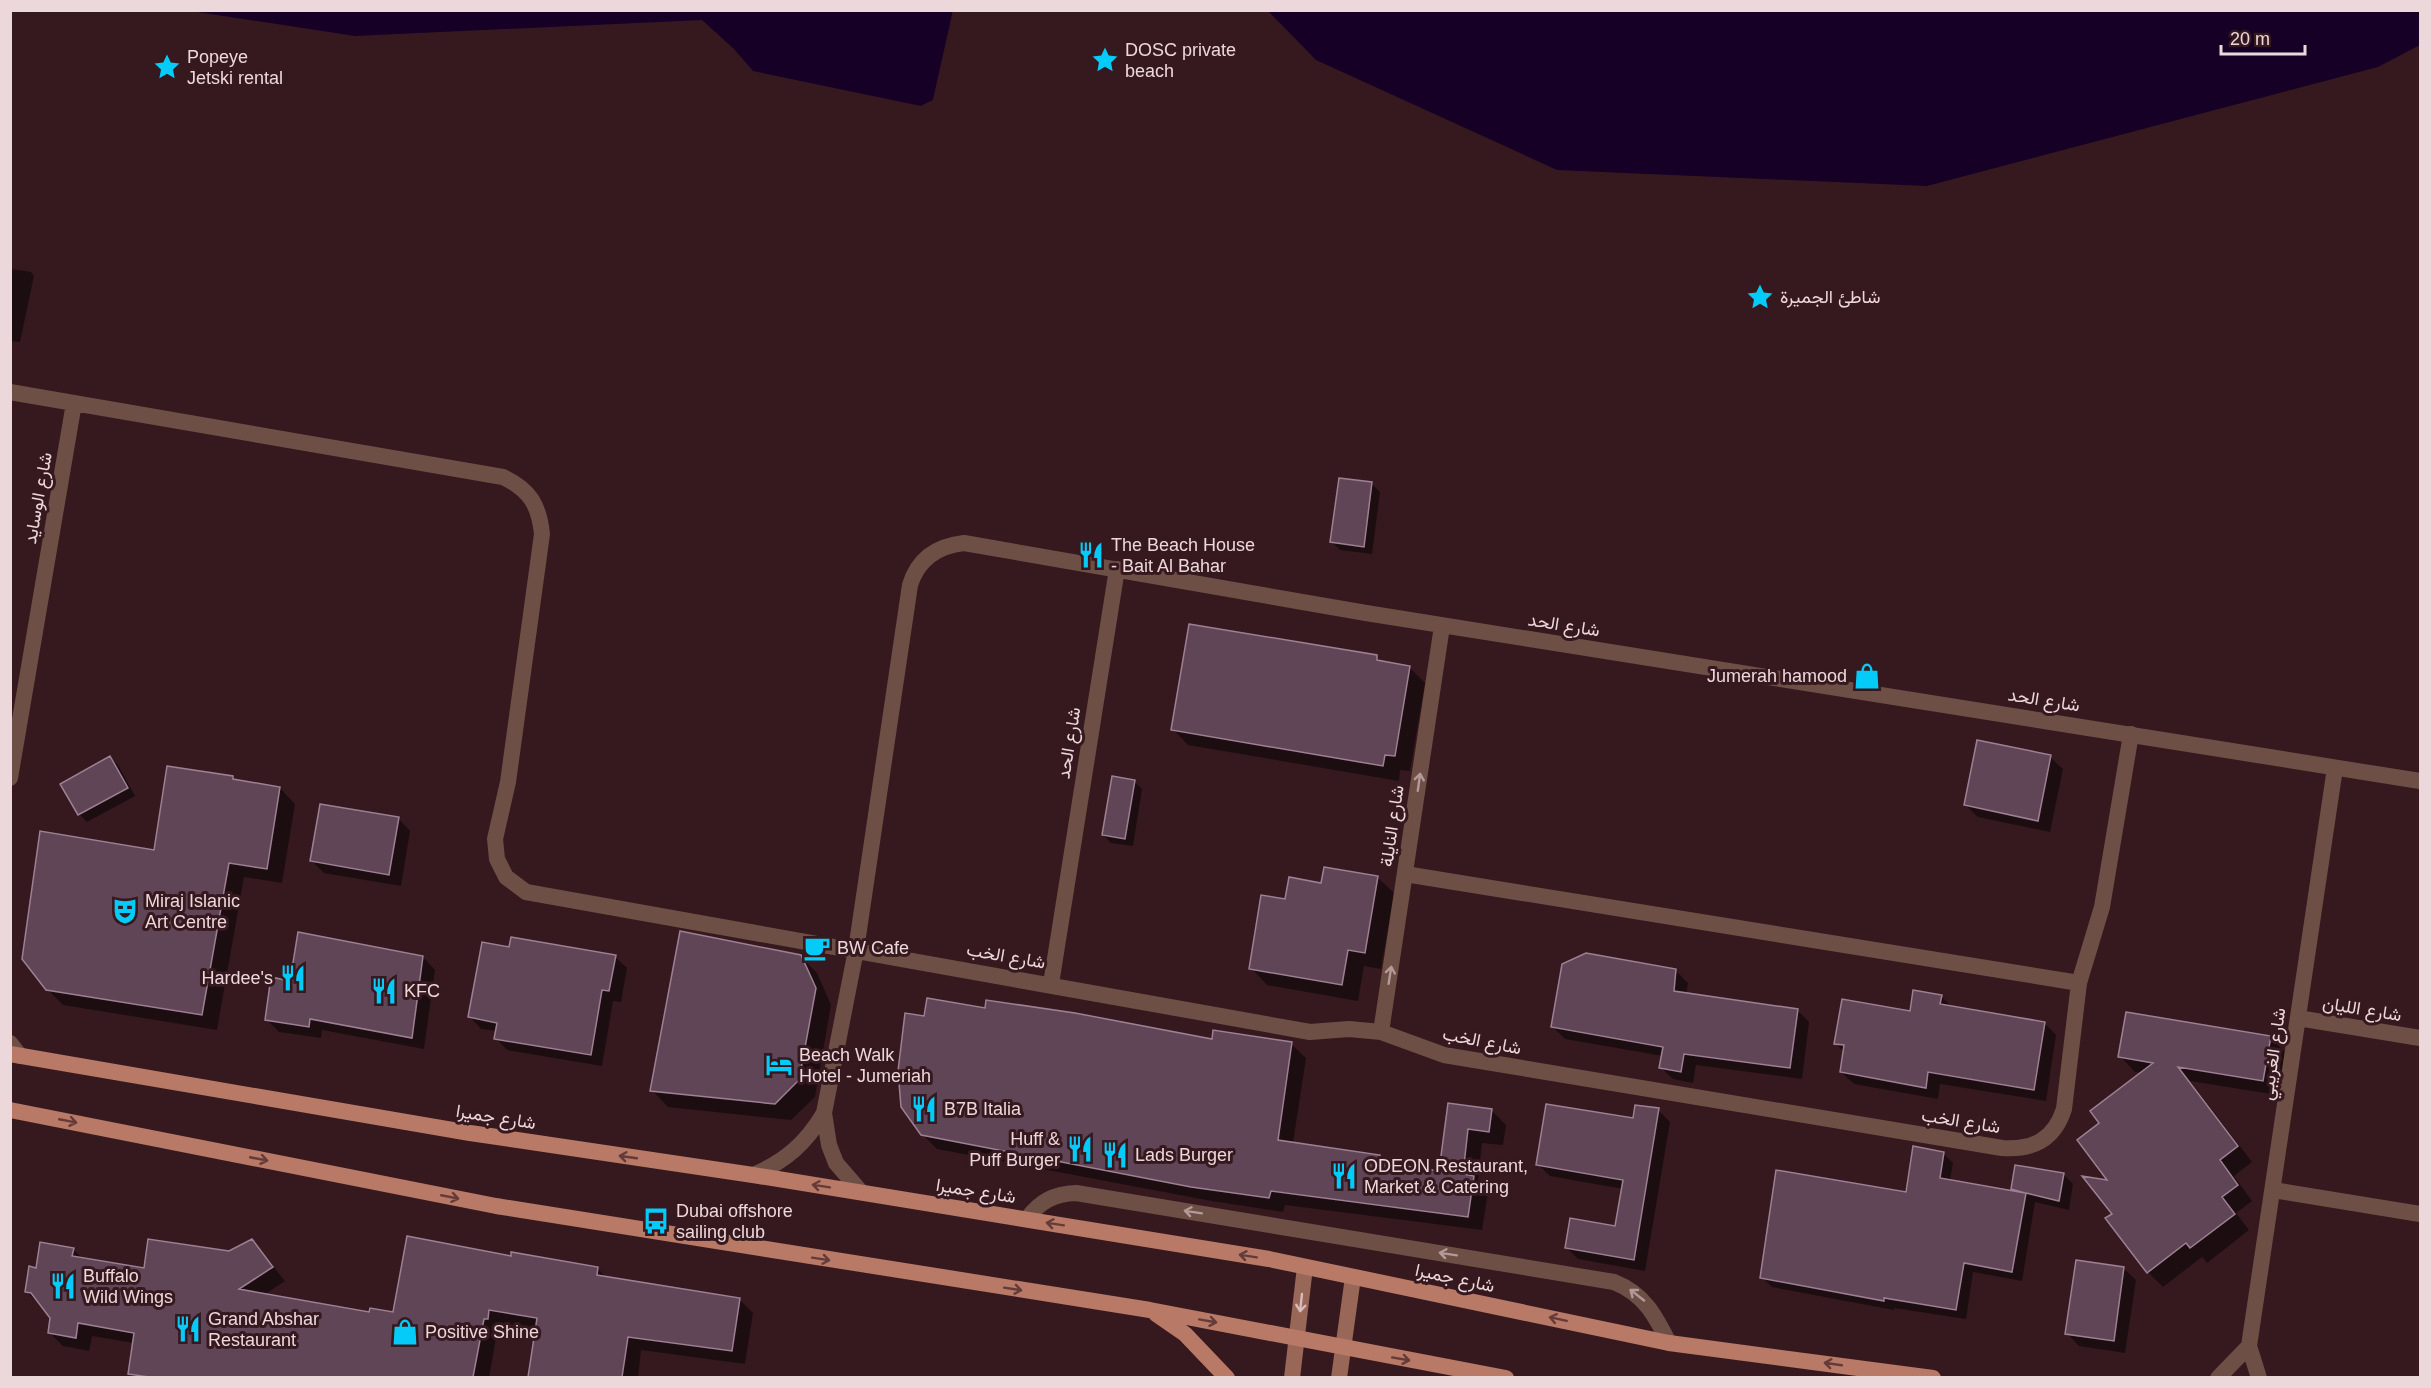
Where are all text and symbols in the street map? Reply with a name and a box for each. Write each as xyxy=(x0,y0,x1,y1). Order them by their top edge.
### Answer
scale bar xyxy=(2221,18,2305,56)
text: 20 m xyxy=(2230,29,2270,49)
place label: DOSC private beach xyxy=(1125,40,1236,81)
place icon: DOSC private beach xyxy=(1090,45,1120,75)
place label: Popeye Jetski rental xyxy=(187,47,283,88)
place icon: Popeye Jetski rental xyxy=(152,52,182,82)
place icon: شاطئ الجميرة xyxy=(1745,282,1775,312)
place label: شاطئ الجميرة xyxy=(1780,287,1880,308)
street label: شارع الوسايد xyxy=(20,451,58,546)
place label: The Beach House - Bait Al Bahar xyxy=(1111,535,1255,576)
restaurant icon: The Beach House - Bait Al Bahar xyxy=(1076,540,1106,570)
street label: شارع الحد xyxy=(1526,609,1601,643)
shop icon: Jumerah hamood xyxy=(1852,661,1882,691)
place label: Jumerah hamood xyxy=(1707,666,1847,686)
street label: شارع الحد xyxy=(2006,684,2081,718)
street label: شارع الحد xyxy=(1053,706,1087,781)
one-way arrow xyxy=(1413,772,1424,792)
street label: شارع النايلة xyxy=(1376,784,1410,868)
place label: Miraj Islanic Art Centre xyxy=(145,891,240,932)
theatre icon: Miraj Islanic Art Centre xyxy=(110,896,140,926)
cafe icon: BW Cafe xyxy=(802,933,832,963)
place label: BW Cafe xyxy=(837,938,909,958)
street label: شارع الخب xyxy=(965,939,1047,975)
restaurant icon: Hardee's xyxy=(278,963,308,993)
one-way arrow xyxy=(1384,965,1395,985)
place label: Hardee's xyxy=(202,968,273,988)
restaurant icon: KFC xyxy=(369,976,399,1006)
place label: KFC xyxy=(404,981,440,1001)
street label: شارع الليان xyxy=(2321,993,2403,1027)
street label: شارع الغريبي xyxy=(2257,1007,2294,1102)
street label: شارع الخب xyxy=(1441,1024,1523,1060)
place label: Beach Walk Hotel - Jumeriah xyxy=(799,1045,931,1086)
hotel icon: Beach Walk Hotel - Jumeriah xyxy=(764,1050,794,1080)
restaurant icon: B7B Italia xyxy=(909,1094,939,1124)
place label: B7B Italia xyxy=(944,1099,1022,1119)
street label: شارع جميرا xyxy=(454,1101,537,1135)
street label: شارع الخب xyxy=(1920,1105,2002,1139)
one-way arrow xyxy=(58,1116,77,1127)
place label: Huff & Puff Burger xyxy=(969,1129,1060,1170)
restaurant icon: Huff & Puff Burger xyxy=(1065,1134,1095,1164)
restaurant icon: Lads Burger xyxy=(1100,1140,1130,1170)
place label: Lads Burger xyxy=(1135,1145,1233,1165)
one-way arrow xyxy=(619,1151,639,1162)
one-way arrow xyxy=(249,1154,268,1165)
place label: ODEON Restaurant, Market & Catering xyxy=(1364,1156,1528,1197)
restaurant icon: ODEON Restaurant, Market & Catering xyxy=(1329,1161,1359,1191)
street label: شارع جميرا xyxy=(934,1175,1017,1209)
one-way arrow xyxy=(812,1180,832,1191)
one-way arrow xyxy=(440,1192,460,1203)
place label: Dubai offshore sailing club xyxy=(676,1201,793,1242)
bus stop icon: Dubai offshore sailing club xyxy=(641,1206,671,1236)
one-way arrow xyxy=(1184,1206,1204,1217)
one-way arrow xyxy=(1046,1218,1066,1229)
one-way arrow xyxy=(1439,1248,1458,1259)
one-way arrow xyxy=(1238,1250,1258,1261)
one-way arrow xyxy=(810,1253,830,1264)
street label: شارع جميرا xyxy=(1413,1260,1497,1298)
place label: Buffalo Wild Wings xyxy=(83,1266,173,1307)
restaurant icon: Buffalo Wild Wings xyxy=(48,1271,78,1301)
one-way arrow xyxy=(1003,1284,1023,1295)
one-way arrow xyxy=(1629,1289,1645,1302)
one-way arrow xyxy=(1295,1292,1306,1312)
place label: Grand Abshar Restaurant xyxy=(208,1309,319,1350)
one-way arrow xyxy=(1549,1313,1568,1325)
restaurant icon: Grand Abshar Restaurant xyxy=(173,1314,203,1344)
one-way arrow xyxy=(1198,1316,1217,1327)
shop icon: Positive Shine xyxy=(390,1317,420,1347)
place label: Positive Shine xyxy=(425,1322,539,1342)
one-way arrow xyxy=(1391,1354,1410,1365)
one-way arrow xyxy=(1824,1359,1844,1370)

